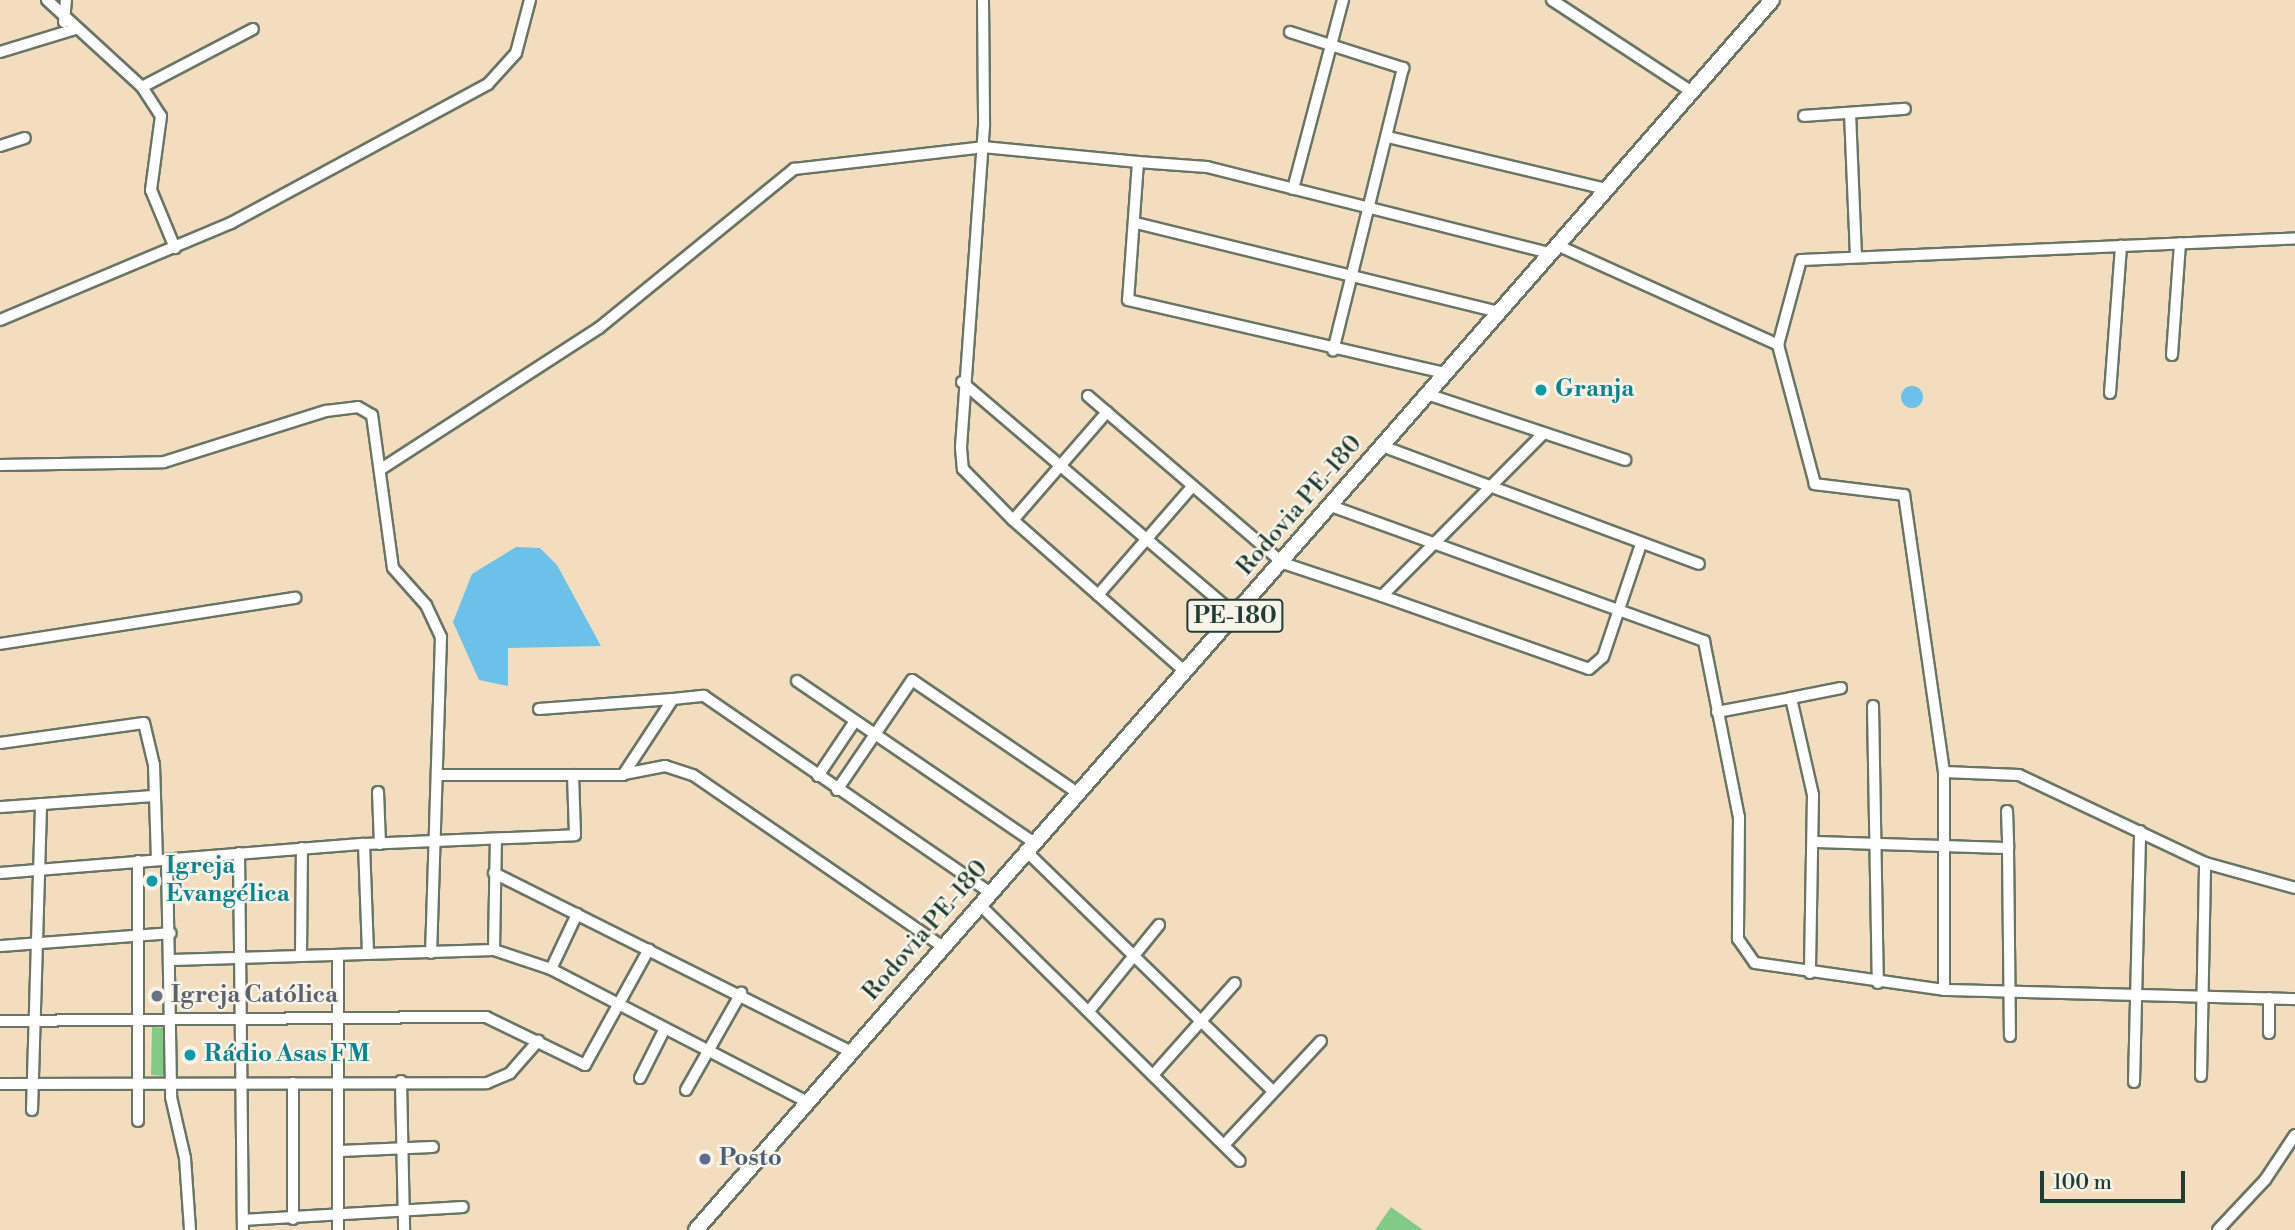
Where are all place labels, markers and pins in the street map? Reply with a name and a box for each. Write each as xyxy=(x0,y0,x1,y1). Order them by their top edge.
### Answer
place label: Granja xyxy=(1555,376,1634,404)
marker: Granja xyxy=(1533,382,1549,398)
place label: Igreja Evangélica xyxy=(166,853,290,909)
marker: Igreja Evangélica xyxy=(144,873,160,889)
place label: Igreja Católica xyxy=(171,982,338,1010)
marker: Igreja Católica xyxy=(149,988,165,1004)
place label: Rádio Asas FM xyxy=(204,1041,370,1069)
marker: Rádio Asas FM xyxy=(182,1047,198,1063)
place label: Posto xyxy=(719,1145,782,1173)
marker: Posto xyxy=(697,1151,713,1167)

